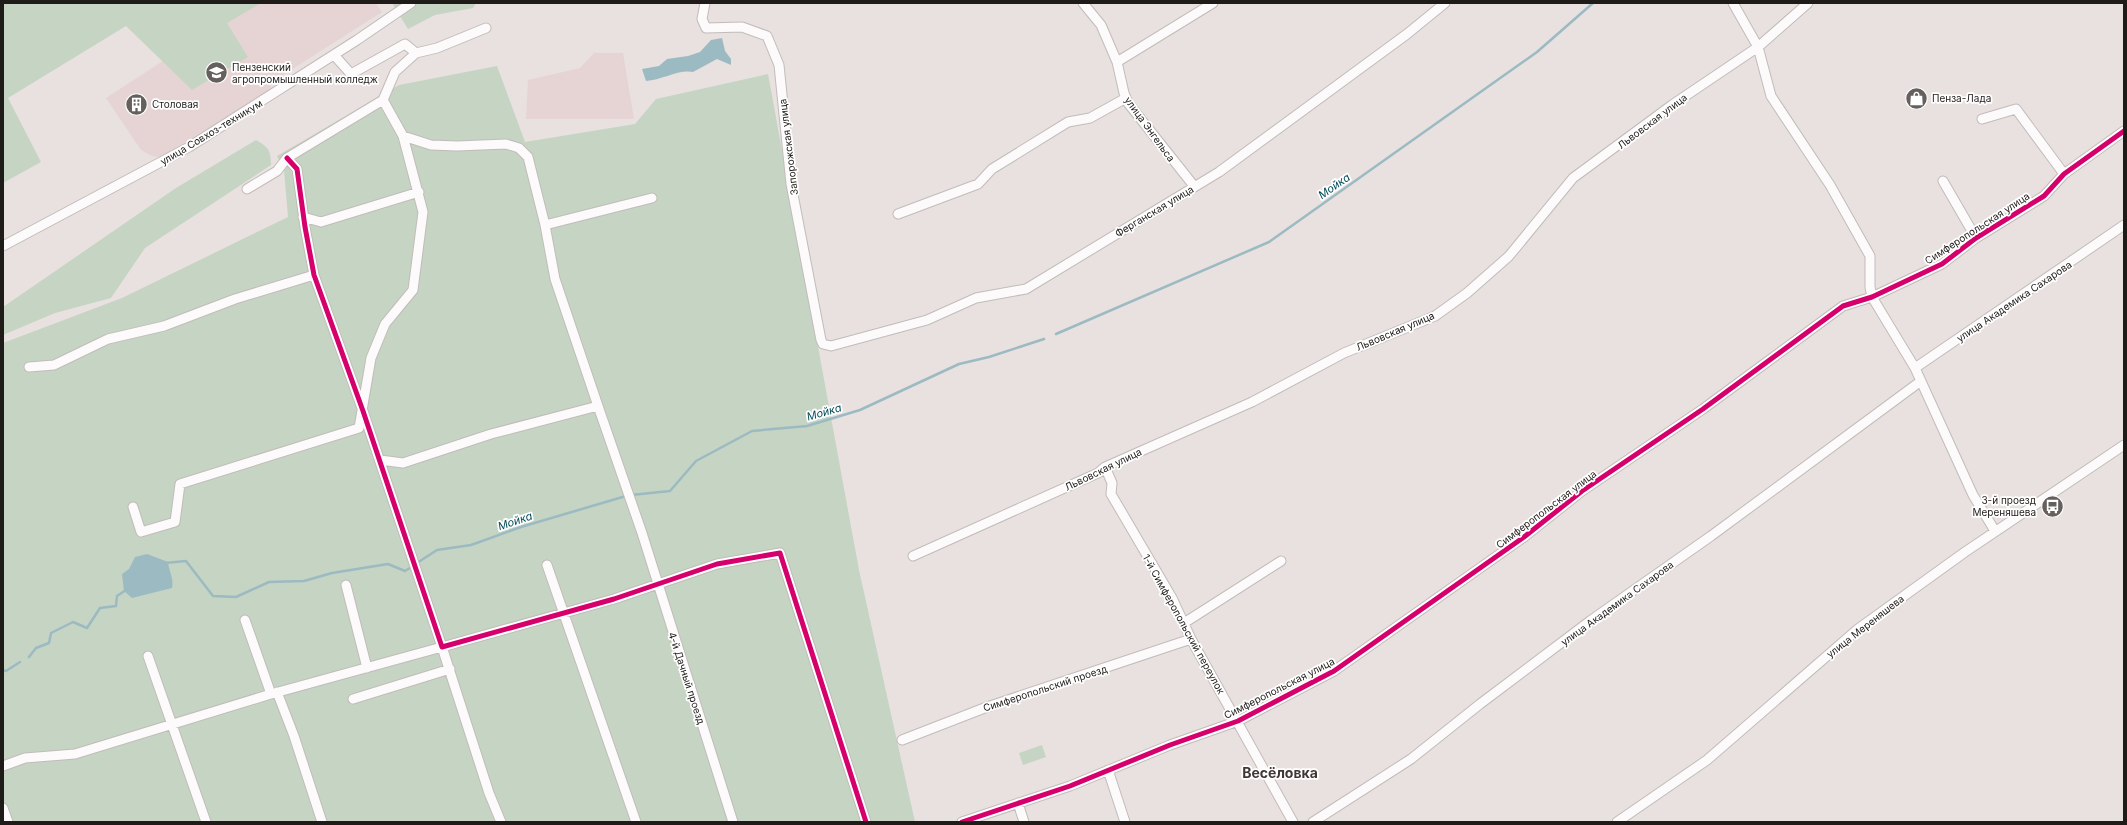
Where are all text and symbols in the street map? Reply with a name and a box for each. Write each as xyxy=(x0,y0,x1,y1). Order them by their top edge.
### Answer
school or university icon: Пензенский агропромышленный колледж xyxy=(203,60,229,86)
place label: Пензенский агропромышленный колледж xyxy=(232,61,378,85)
shop icon: Пенза-Лада xyxy=(1904,85,1930,111)
building icon: Столовая xyxy=(123,91,149,117)
street label: Львовская улица xyxy=(1615,91,1689,151)
place label: Пенза-Лада xyxy=(1932,92,1991,104)
street label: улица Энгельса xyxy=(1122,94,1178,164)
street label: улица Совхоз-техникум xyxy=(158,97,264,167)
place label: Столовая xyxy=(152,98,198,110)
street label: Запорожская улица xyxy=(776,98,800,196)
water label: Мойка xyxy=(1315,170,1353,202)
street label: Ферганская улица xyxy=(1112,183,1196,239)
street label: Симферопольская улица xyxy=(1922,190,2032,266)
street label: улица Академика Сахарова xyxy=(1954,258,2074,344)
street label: Львовская улица xyxy=(1354,309,1436,353)
water label: Мойка xyxy=(805,400,843,424)
street label: Львовская улица xyxy=(1063,445,1143,493)
street label: Симферопольская улица xyxy=(1493,467,1599,551)
bus stop icon: 3-й проезд Мереняшева xyxy=(2039,493,2065,519)
place label: 3-й проезд Мереняшева xyxy=(1972,494,2036,518)
water label: Мойка xyxy=(496,508,534,533)
street label: 1-й Симферопольский переулок xyxy=(1140,552,1228,696)
street label: улица Академика Сахарова xyxy=(1558,558,1676,648)
street label: улица Мереняшева xyxy=(1824,592,1906,660)
street label: 4-й Дачный проезд xyxy=(666,630,708,726)
street label: Симферопольская улица xyxy=(1222,655,1336,721)
street label: Симферопольский проезд xyxy=(981,662,1109,714)
district label: Весёловка xyxy=(1242,764,1318,781)

